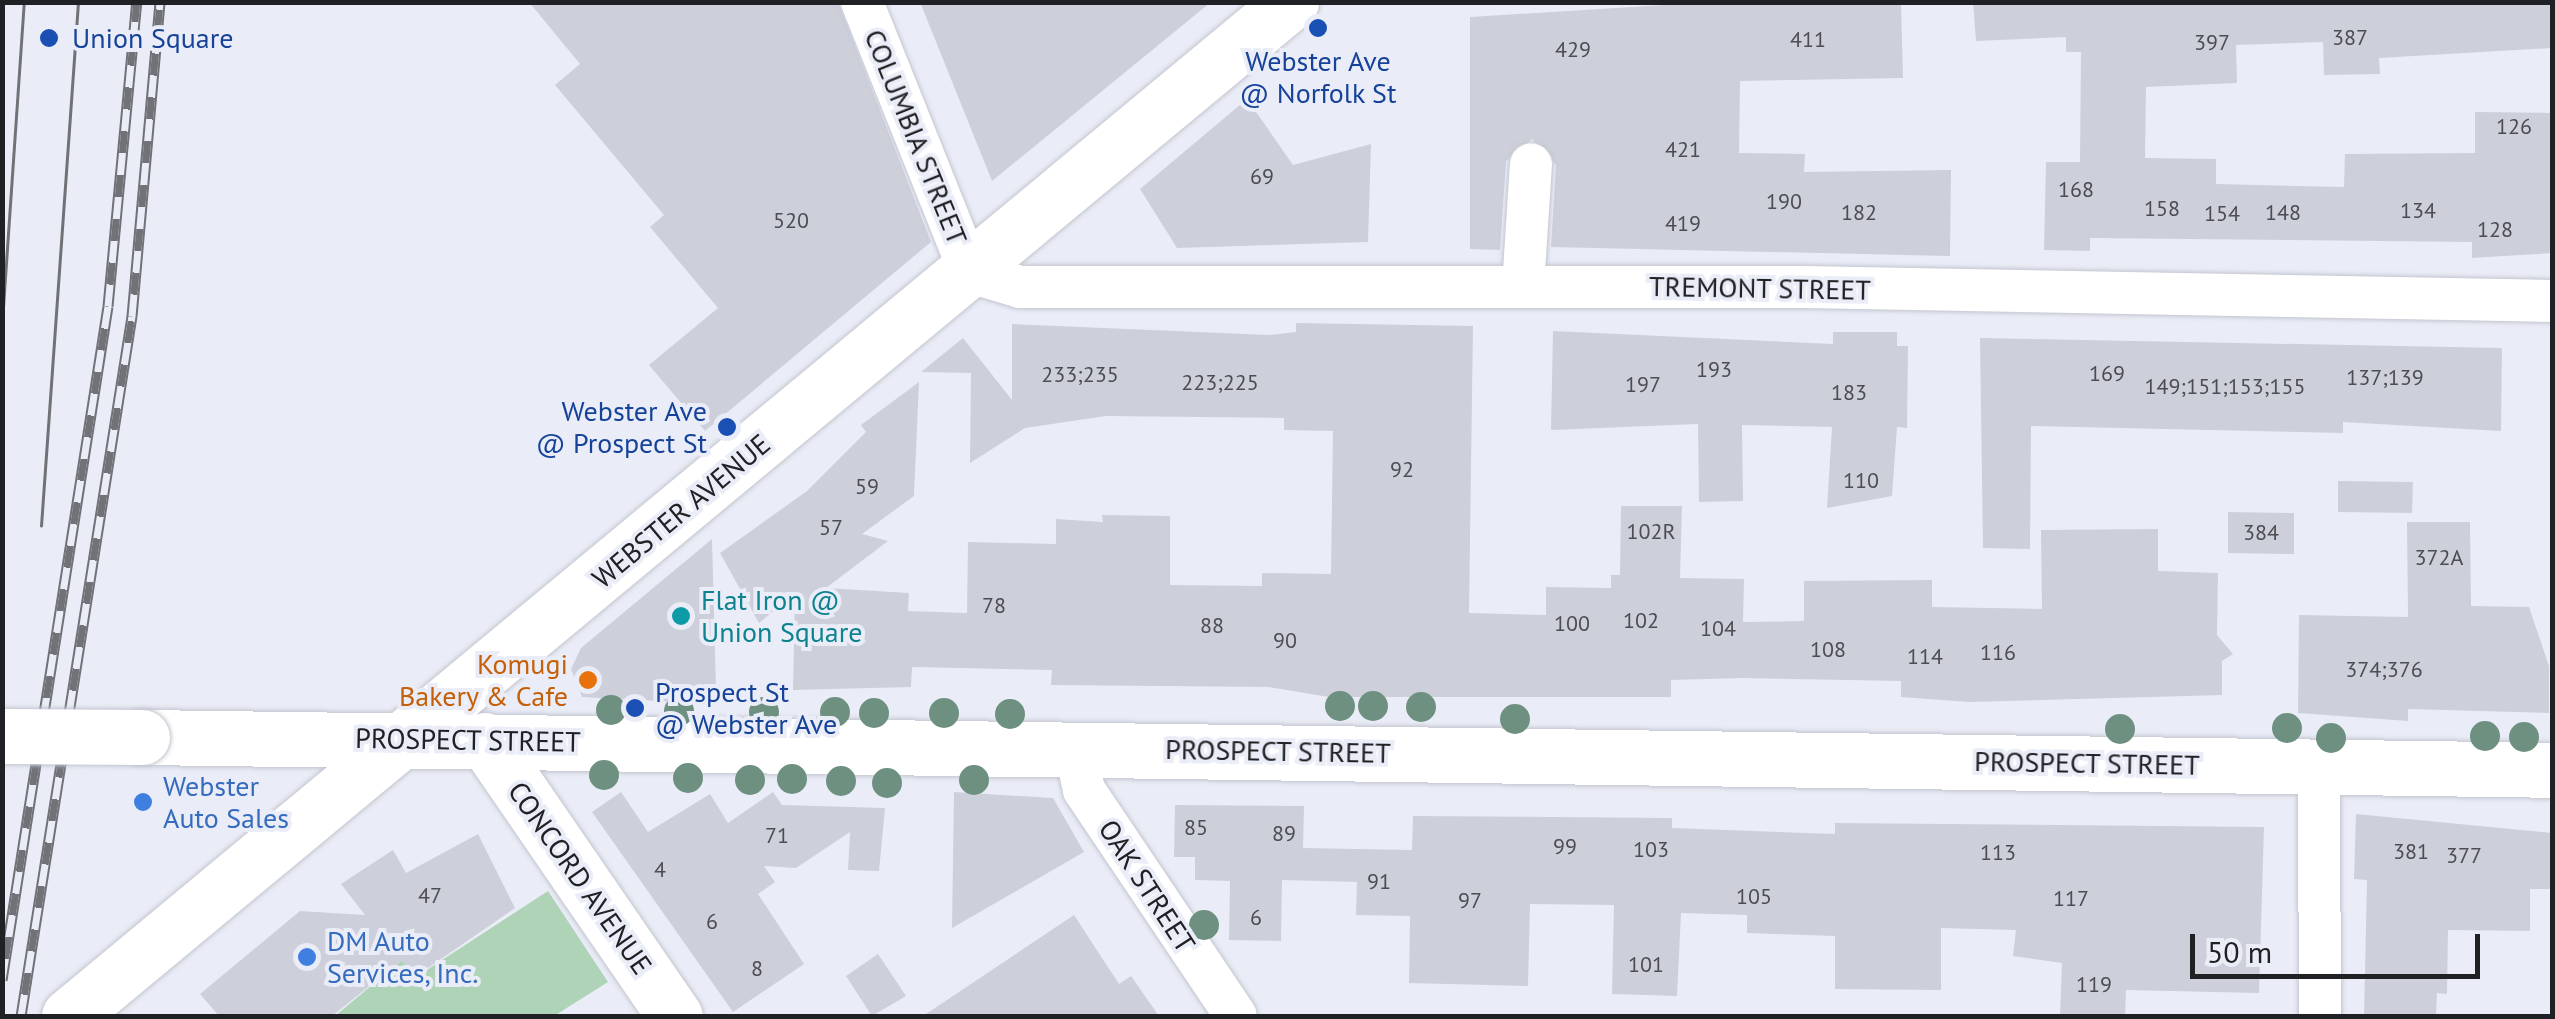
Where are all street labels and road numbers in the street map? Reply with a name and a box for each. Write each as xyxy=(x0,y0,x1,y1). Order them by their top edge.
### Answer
street label: COLUMBIA STREET xyxy=(857,24,975,250)
street label: TREMONT STREET xyxy=(1648,269,1872,307)
street label: WEBSTER AVENUE xyxy=(585,427,777,595)
street label: PROSPECT STREET xyxy=(354,721,582,759)
street label: PROSPECT STREET xyxy=(1164,732,1392,770)
street label: PROSPECT STREET xyxy=(1973,744,2201,782)
street label: CONCORD AVENUE xyxy=(501,775,659,981)
street label: OAK STREET xyxy=(1092,813,1202,959)

